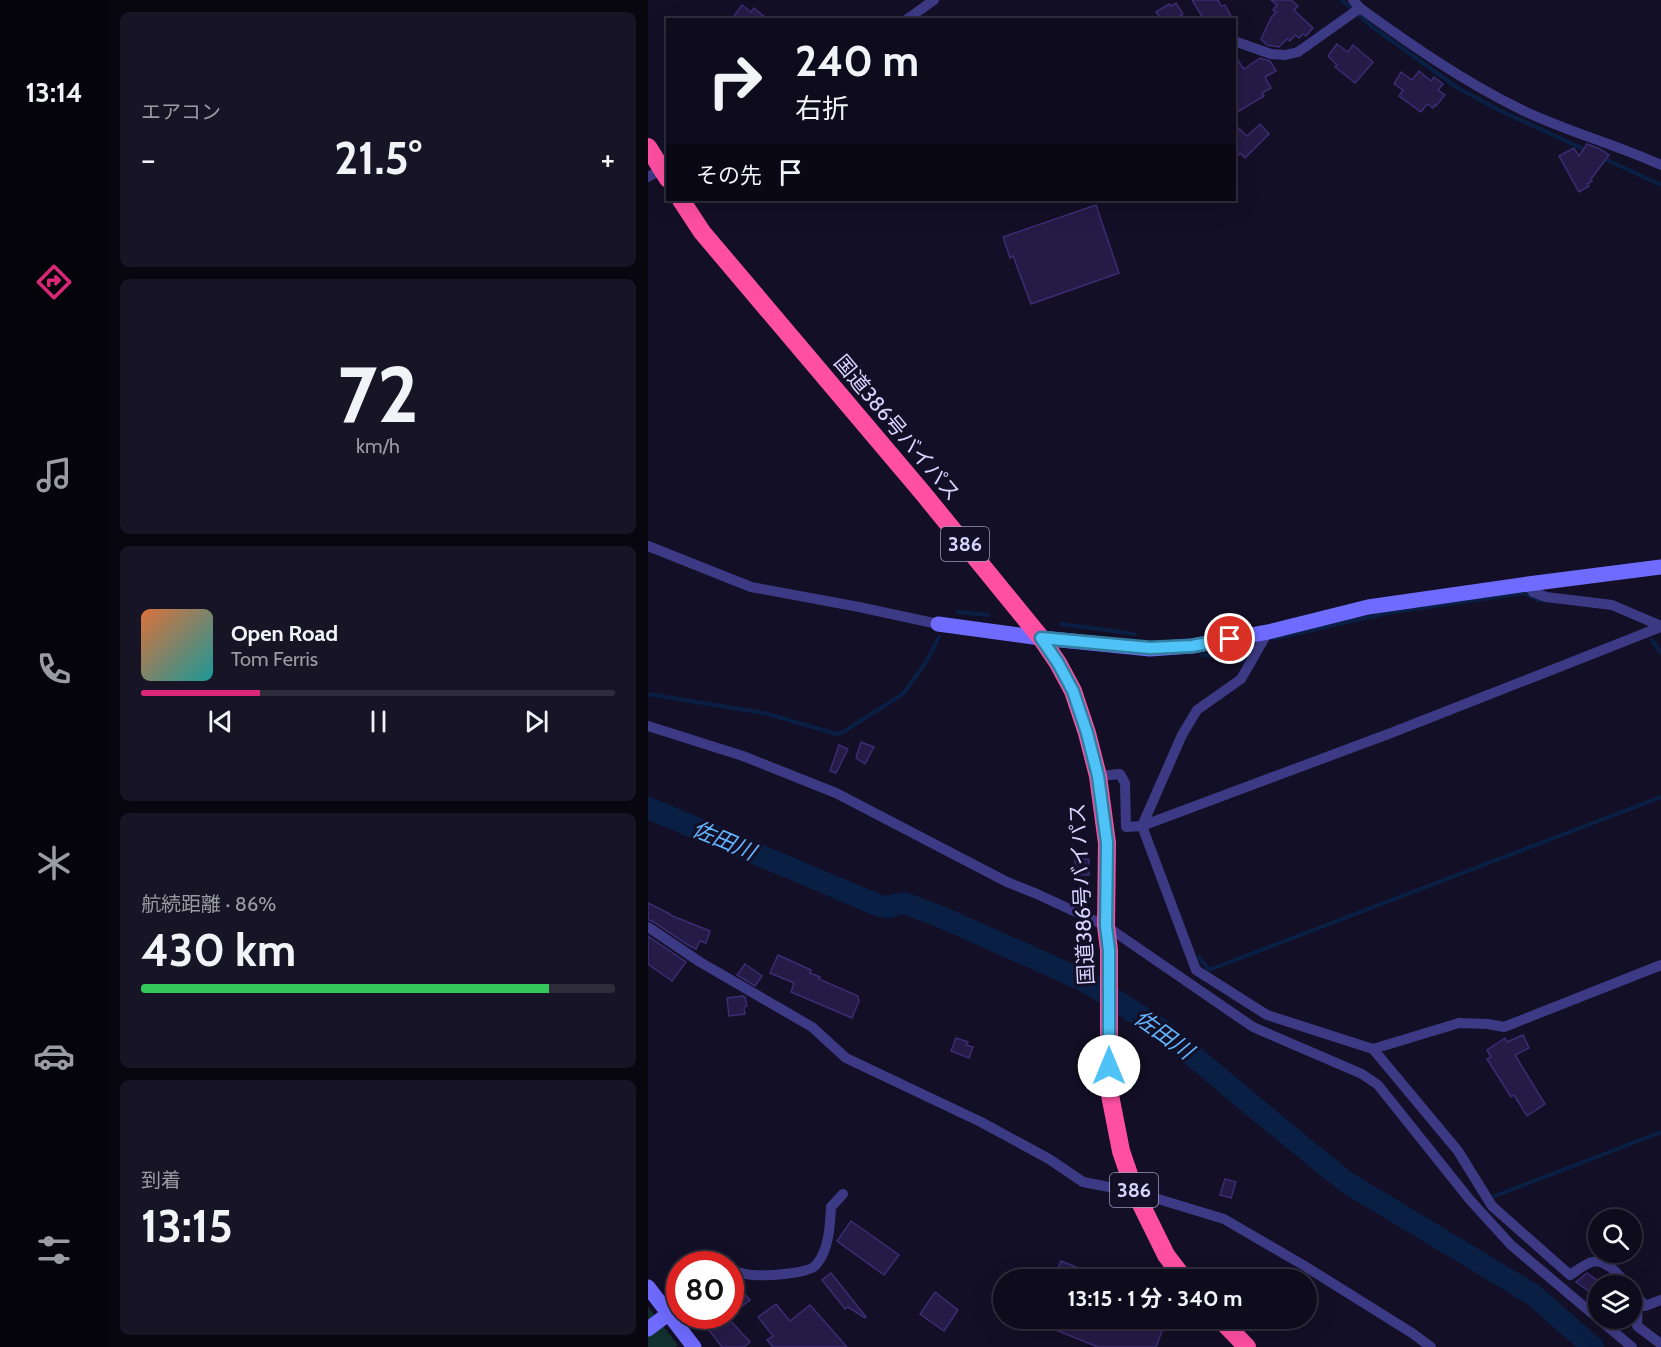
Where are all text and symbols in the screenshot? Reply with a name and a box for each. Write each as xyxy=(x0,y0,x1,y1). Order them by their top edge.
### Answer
text: 240 m xyxy=(795,35,919,87)
icon: right xyxy=(696,42,774,120)
text: 13:14 xyxy=(25,76,83,109)
text: 右折 xyxy=(795,92,849,125)
text: エアコン xyxy=(141,100,221,124)
text: 21.5° xyxy=(334,131,422,185)
text: − xyxy=(141,139,156,179)
text: + xyxy=(600,139,615,179)
icon: arrive xyxy=(774,156,807,189)
text: その先 xyxy=(696,162,762,189)
icon: directions xyxy=(33,261,75,303)
text: 72 xyxy=(337,347,419,442)
street label: 国道386号バイパス xyxy=(829,350,966,506)
text: km/h xyxy=(356,434,400,458)
icon: music xyxy=(33,454,75,496)
road number: 386 xyxy=(941,527,989,561)
pin xyxy=(1204,613,1255,664)
text: Open Road xyxy=(231,620,338,647)
icon: arrive xyxy=(1213,622,1246,655)
text: Tom Ferris xyxy=(231,647,318,671)
icon: phone xyxy=(33,648,75,690)
icon: previous xyxy=(204,705,237,738)
icon: pause xyxy=(362,705,395,738)
icon: next xyxy=(520,705,553,738)
street label: 国道386号バイパス xyxy=(1064,802,1099,986)
water label: 佐田川 xyxy=(688,815,761,867)
icon: climate xyxy=(33,842,75,884)
text: 航続距離 · 86% xyxy=(141,892,276,916)
text: 430 km xyxy=(141,923,296,977)
water label: 佐田川 xyxy=(1129,1004,1200,1066)
position arrow xyxy=(1077,1034,1141,1098)
icon: car xyxy=(33,1035,75,1077)
text: 到着 xyxy=(141,1168,181,1192)
road number: 386 xyxy=(1110,1173,1158,1207)
text: 13:15 xyxy=(141,1199,233,1253)
map controls xyxy=(1588,1209,1642,1329)
button: search xyxy=(1588,1209,1642,1263)
icon: filters xyxy=(33,1229,75,1271)
speed limit sign: 80 xyxy=(666,1251,744,1329)
button: layers xyxy=(1588,1275,1642,1329)
text: 13:15 · 1 分 · 340 m xyxy=(1068,1285,1243,1312)

